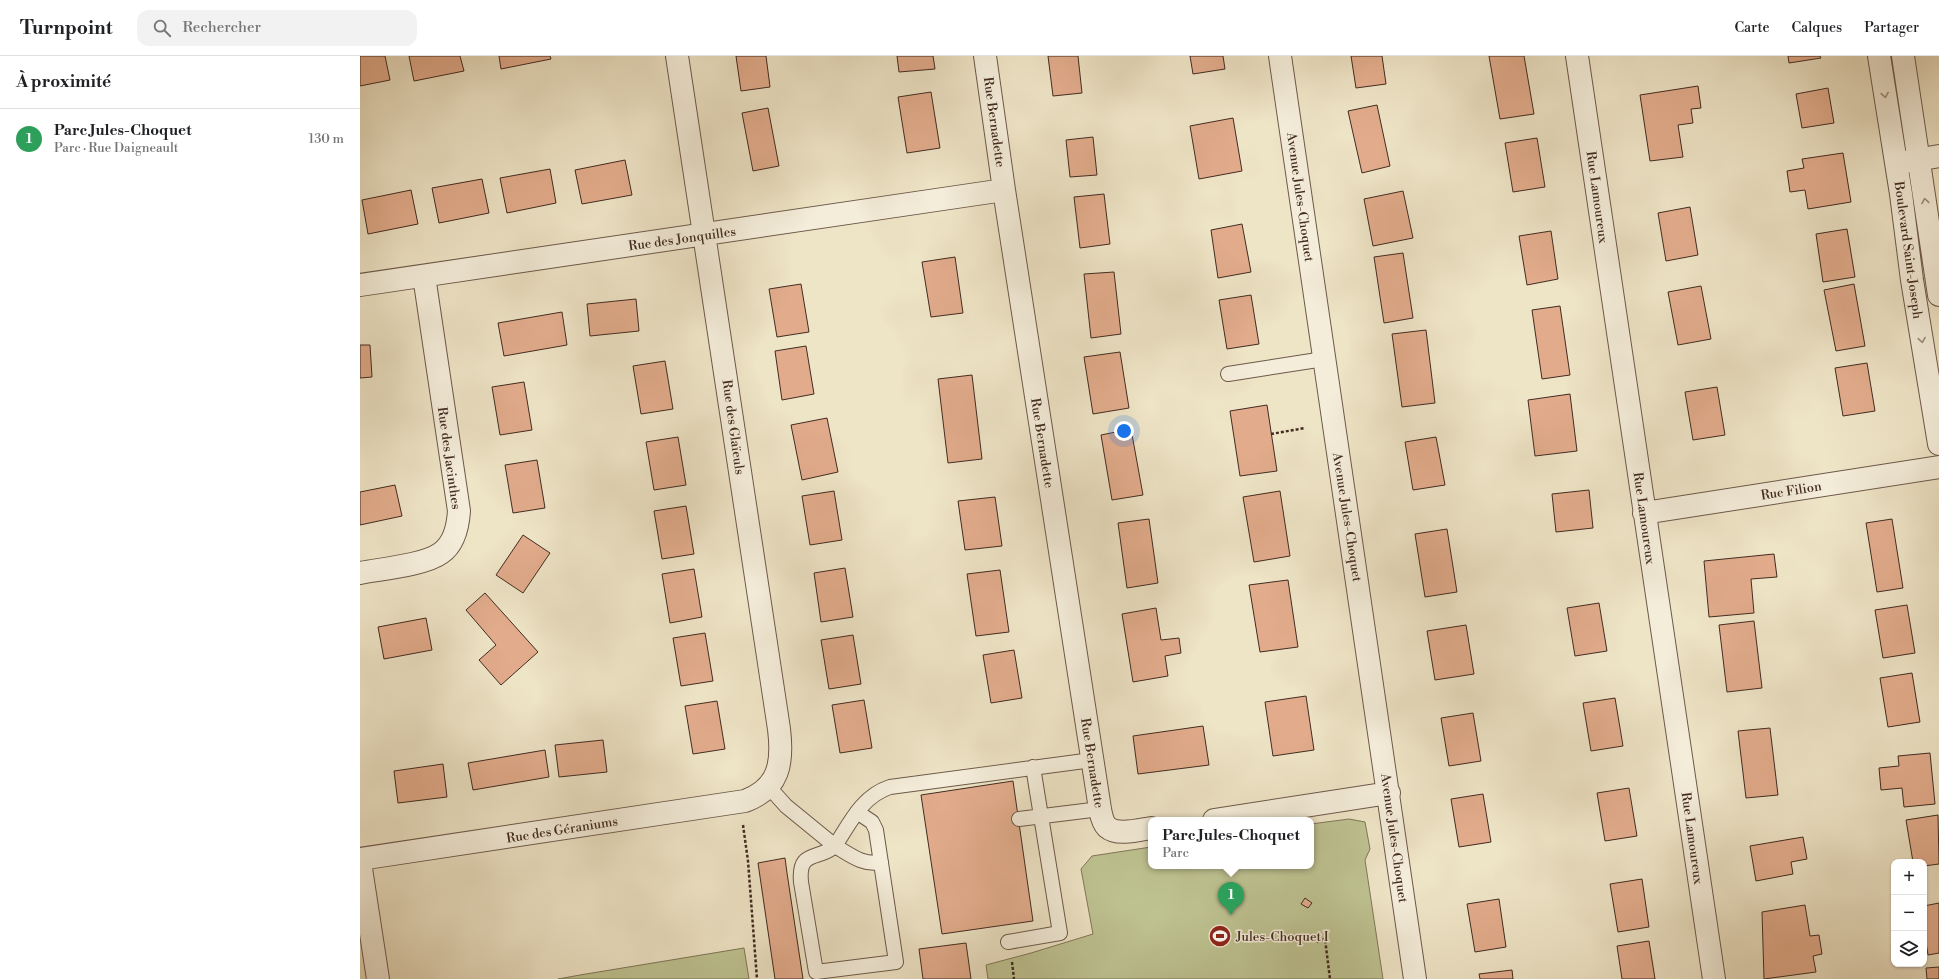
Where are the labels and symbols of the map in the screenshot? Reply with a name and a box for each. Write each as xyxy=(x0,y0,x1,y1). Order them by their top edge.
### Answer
street label: Rue Bernadette xyxy=(980,76,1008,169)
one-way arrow xyxy=(1880,91,1889,98)
street label: Avenue Jules-Choquet xyxy=(1283,130,1317,263)
street label: Rue Lamoureux xyxy=(1583,150,1611,245)
street label: Boulevard Saint-Joseph xyxy=(1890,179,1926,320)
one-way arrow xyxy=(1921,198,1930,204)
street label: Rue des Jonquilles xyxy=(627,223,737,254)
one-way arrow xyxy=(1917,337,1926,343)
street label: Rue des Glaïeuls xyxy=(718,379,748,476)
street label: Rue Bernadette xyxy=(1027,397,1057,490)
street label: Rue des Jacinthes xyxy=(434,406,464,511)
your location xyxy=(1114,421,1134,441)
street label: Avenue Jules-Choquet xyxy=(1329,450,1365,583)
street label: Rue Lamoureux xyxy=(1630,471,1658,566)
street label: Rue Filion xyxy=(1760,478,1823,504)
street label: Rue Bernadette xyxy=(1077,717,1107,810)
street label: Avenue Jules-Choquet xyxy=(1377,771,1411,904)
street label: Rue Lamoureux xyxy=(1678,791,1706,886)
street label: Rue des Géraniums xyxy=(505,813,619,847)
pin: 1 xyxy=(1218,882,1244,915)
sports icon: Jules-Choquet I xyxy=(1207,923,1233,949)
place label: Jules-Choquet I xyxy=(1235,929,1329,945)

